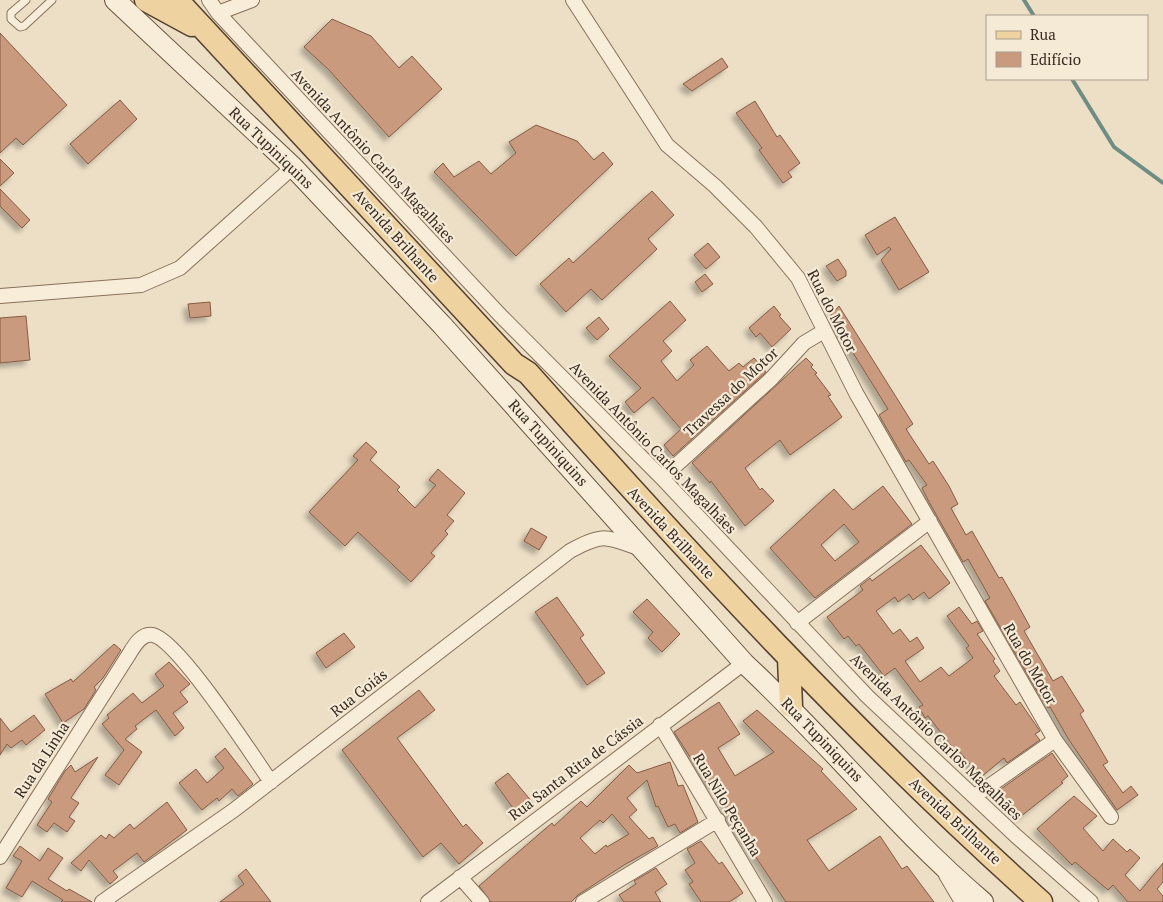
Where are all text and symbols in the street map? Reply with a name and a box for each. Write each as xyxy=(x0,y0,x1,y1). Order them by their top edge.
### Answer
legend xyxy=(986,15,1148,80)
text: Rua xyxy=(1030,24,1056,44)
text: Edifício xyxy=(1030,49,1081,69)
street label: Avenida Antônio Carlos Magalhães xyxy=(287,64,460,247)
street label: Rua Tupiniquins xyxy=(225,102,318,193)
street label: Avenida Brilhante xyxy=(349,184,444,286)
street label: Rua do Motor xyxy=(803,266,862,356)
street label: Travessa do Motor xyxy=(679,342,782,440)
street label: Avenida Antônio Carlos Magalhães xyxy=(566,357,742,538)
street label: Rua Tupiniquins xyxy=(505,395,593,490)
street label: Avenida Brilhante xyxy=(624,482,720,583)
street label: Rua do Motor xyxy=(1000,619,1062,708)
street label: Avenida Antônio Carlos Magalhães xyxy=(846,648,1027,824)
street label: Rua Goiás xyxy=(326,664,391,721)
street label: Rua Tupiniquins xyxy=(777,693,868,786)
street label: Rua Santa Rita de Cássia xyxy=(504,710,647,824)
street label: Rua da Linha xyxy=(9,717,73,801)
street label: Rua Nilo Peçanha xyxy=(689,749,767,860)
street label: Avenida Brilhante xyxy=(905,772,1006,868)

